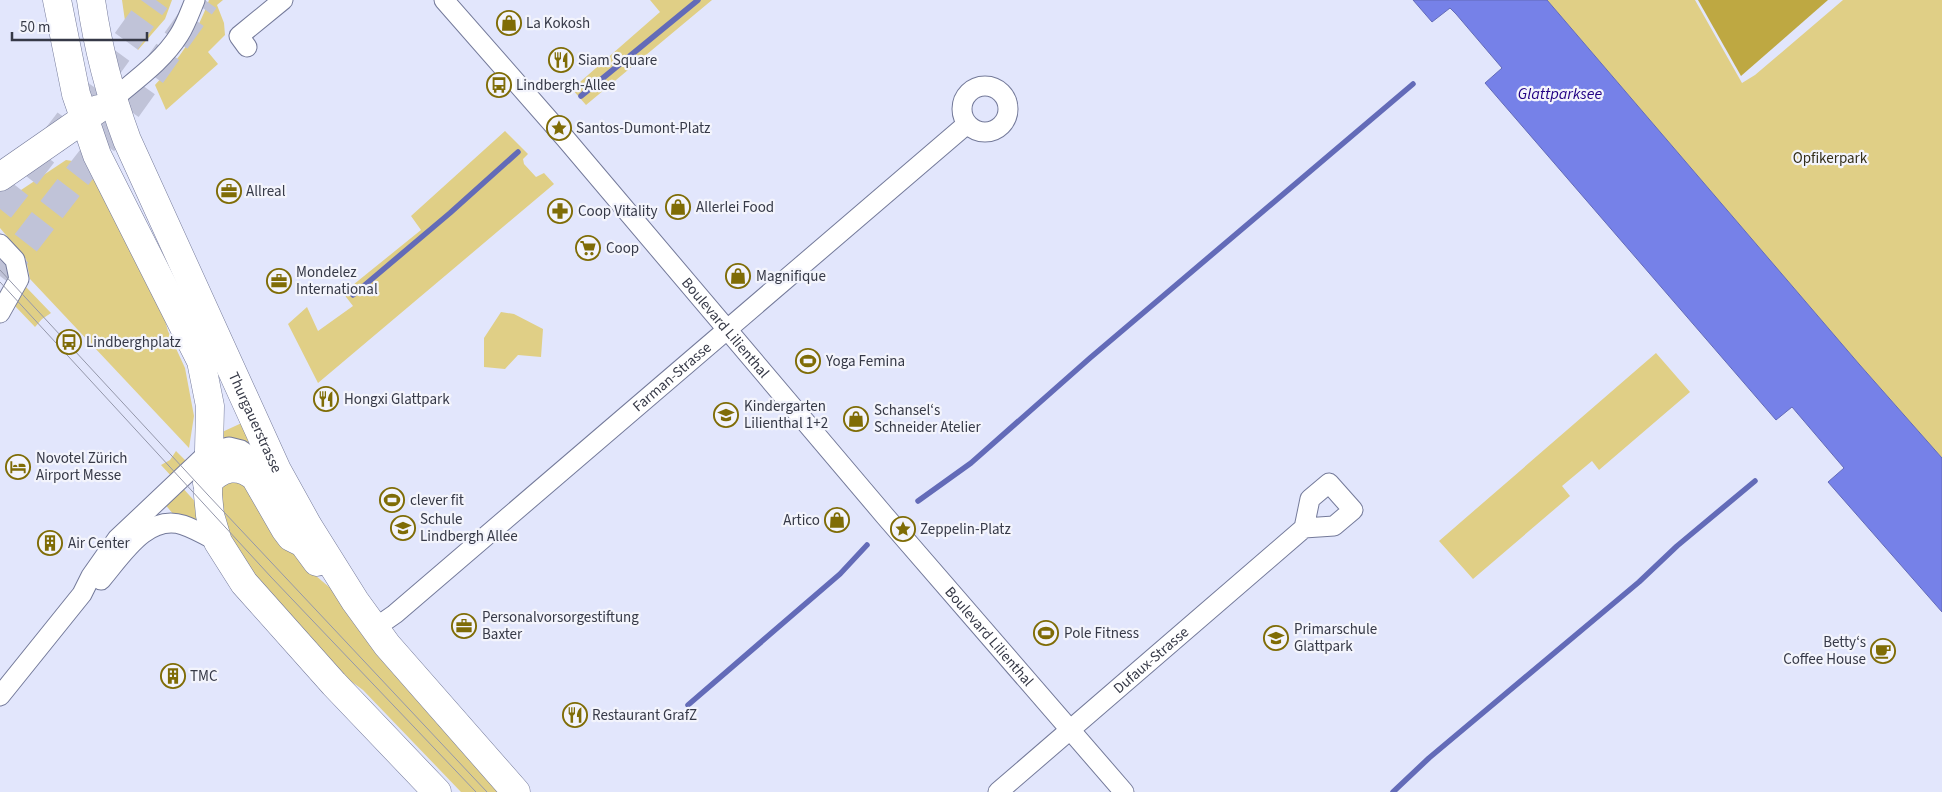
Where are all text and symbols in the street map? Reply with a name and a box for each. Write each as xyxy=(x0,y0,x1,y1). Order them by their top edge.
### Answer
scale bar xyxy=(12,10,148,42)
shop icon: La Kokosh xyxy=(496,10,522,36)
place label: La Kokosh xyxy=(526,13,590,34)
text: 50 m xyxy=(20,17,50,38)
restaurant icon: Siam Square xyxy=(548,47,574,73)
place label: Siam Square xyxy=(578,50,657,71)
bus stop icon: Lindbergh-Allee xyxy=(486,72,512,98)
place label: Lindbergh-Allee xyxy=(516,75,615,96)
water label: Glattparksee xyxy=(1518,83,1602,105)
place icon: Santos-Dumont-Platz xyxy=(546,115,572,141)
place label: Santos-Dumont-Platz xyxy=(576,118,710,139)
park label: Opfikerpark xyxy=(1793,148,1868,169)
office icon: Allreal xyxy=(216,178,242,204)
place label: Allreal xyxy=(246,181,286,202)
shop icon: Allerlei Food xyxy=(665,194,691,220)
place label: Allerlei Food xyxy=(696,197,774,218)
pharmacy icon: Coop Vitality xyxy=(547,198,573,224)
place label: Coop Vitality xyxy=(578,201,657,222)
supermarket icon: Coop xyxy=(575,235,601,261)
place label: Coop xyxy=(606,238,639,259)
place label: Mondelez International xyxy=(296,262,378,300)
shop icon: Magnifique xyxy=(725,263,751,289)
place label: Magnifique xyxy=(756,266,826,287)
office icon: Mondelez International xyxy=(266,268,292,294)
street label: Boulevard Lilienthal xyxy=(676,273,774,383)
bus stop icon: Lindberghplatz xyxy=(56,329,82,355)
place label: Lindberghplatz xyxy=(86,332,181,353)
street label: Farman-Strasse xyxy=(628,337,716,417)
sports icon: Yoga Femina xyxy=(795,348,821,374)
place label: Yoga Femina xyxy=(825,351,905,372)
street label: Thurgauerstrasse xyxy=(223,369,287,476)
restaurant icon: Hongxi Glattpark xyxy=(313,386,339,412)
place label: Hongxi Glattpark xyxy=(344,389,450,410)
place label: Kindergarten Lilienthal 1+2 xyxy=(744,396,828,434)
place label: Schansel‘s Schneider Atelier xyxy=(874,400,982,438)
school or university icon: Kindergarten Lilienthal 1+2 xyxy=(713,402,739,428)
shop icon: Schansel‘s Schneider Atelier xyxy=(843,406,869,432)
place label: Novotel Zürich Airport Messe xyxy=(36,448,128,486)
hotel icon: Novotel Zürich Airport Messe xyxy=(5,454,31,480)
sports icon: clever fit xyxy=(379,487,405,513)
place label: clever fit xyxy=(410,490,464,511)
shop icon: Artico xyxy=(824,507,850,533)
place label: Schule Lindbergh Allee xyxy=(420,509,518,547)
place label: Artico xyxy=(783,510,820,531)
school or university icon: Schule Lindbergh Allee xyxy=(390,515,416,541)
place icon: Zeppelin-Platz xyxy=(890,516,916,542)
place label: Zeppelin-Platz xyxy=(920,519,1011,540)
building icon: Air Center xyxy=(37,530,63,556)
place label: Air Center xyxy=(68,533,131,554)
street label: Boulevard Lilienthal xyxy=(940,582,1038,691)
place label: Personalvorsorgestiftung Baxter xyxy=(482,607,639,645)
office icon: Personalvorsorgestiftung Baxter xyxy=(451,613,477,639)
place label: Primarschule Glattpark xyxy=(1294,619,1377,657)
sports icon: Pole Fitness xyxy=(1033,620,1059,646)
street label: Dufaux-Strasse xyxy=(1109,622,1193,699)
place label: Pole Fitness xyxy=(1064,623,1139,644)
school or university icon: Primarschule Glattpark xyxy=(1263,625,1289,651)
place label: Betty‘s Coffee House xyxy=(1783,632,1866,670)
cafe icon: Betty‘s Coffee House xyxy=(1870,638,1896,664)
building icon: TMC xyxy=(160,663,186,689)
place label: TMC xyxy=(190,666,218,687)
restaurant icon: Restaurant GrafZ xyxy=(562,702,588,728)
place label: Restaurant GrafZ xyxy=(592,705,697,726)

